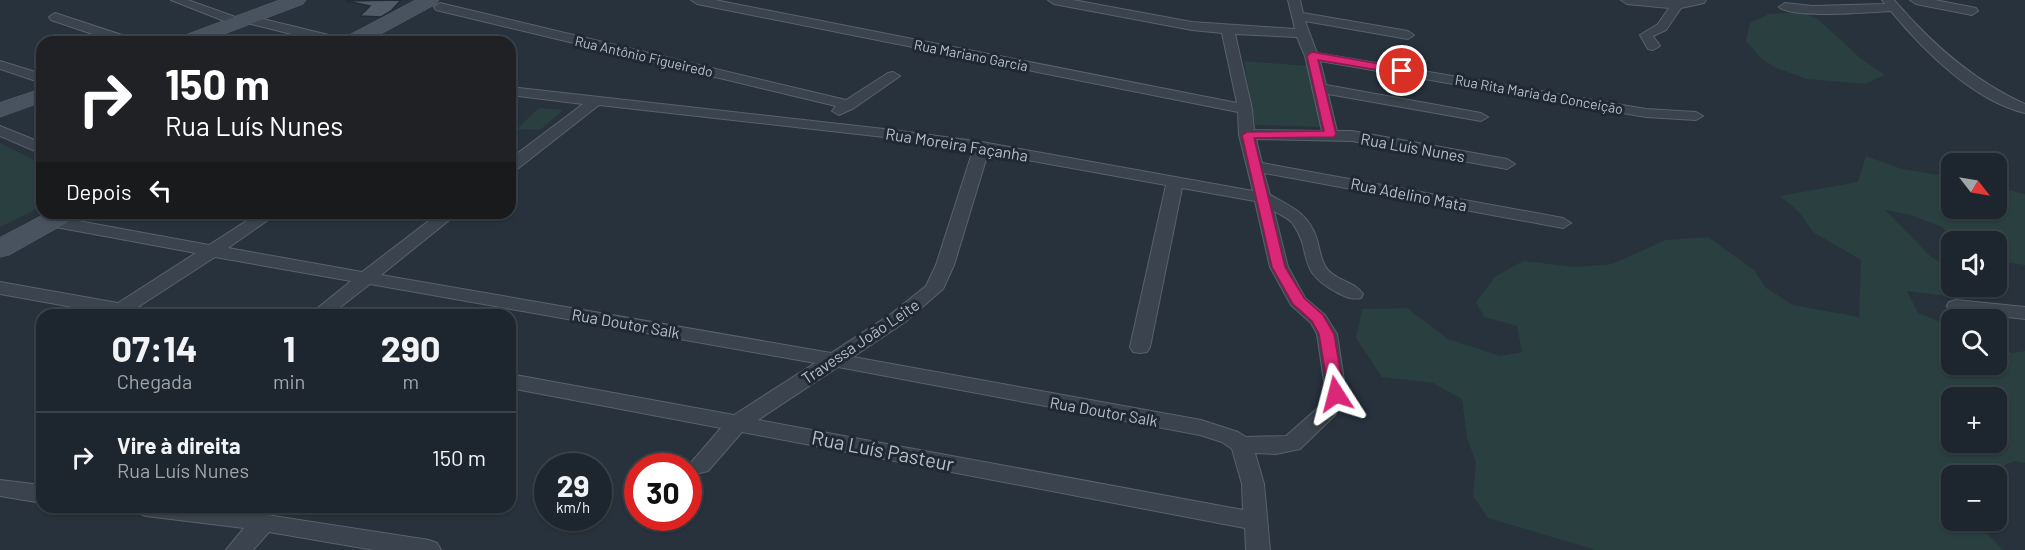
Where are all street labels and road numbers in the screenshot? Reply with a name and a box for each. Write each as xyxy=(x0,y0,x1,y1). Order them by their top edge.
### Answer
street label: Rua Antônio Figueiredo xyxy=(573,32,715,80)
street label: Rua Mariano Garcia xyxy=(913,36,1029,74)
street label: Rua Rita Maria da Conceição xyxy=(1454,71,1624,117)
street label: Rua Moreira Façanha xyxy=(884,123,1030,165)
street label: Rua Luís Nunes xyxy=(1359,128,1467,166)
street label: Rua Adelino Mata xyxy=(1349,173,1469,215)
street label: Travessa João Leite xyxy=(797,295,923,387)
street label: Rua Doutor Salk xyxy=(570,304,682,342)
street label: Rua Doutor Salk xyxy=(1048,392,1160,430)
street label: Rua Luís Pasteur xyxy=(810,424,956,476)

